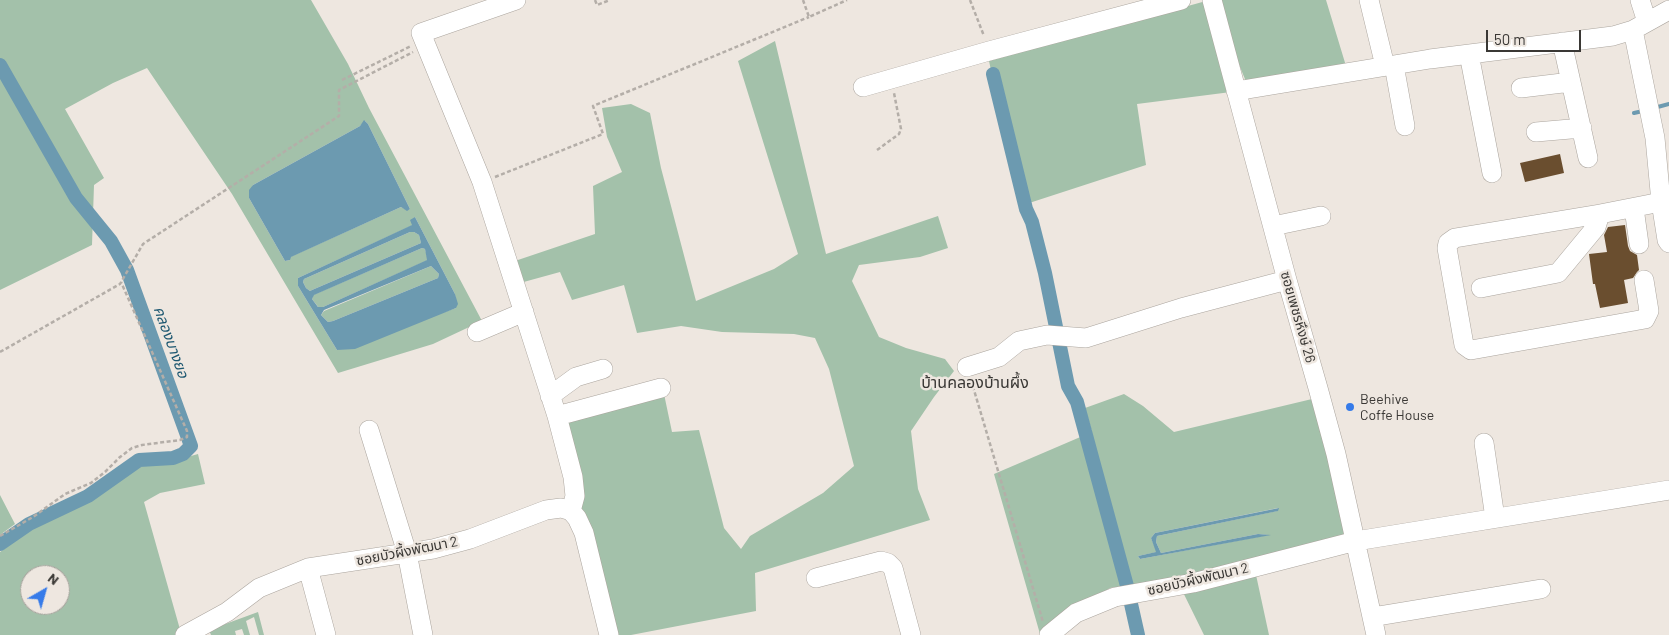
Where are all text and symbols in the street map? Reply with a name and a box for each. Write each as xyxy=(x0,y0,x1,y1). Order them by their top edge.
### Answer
scale bar xyxy=(1489,20,1584,52)
text: 50 m xyxy=(1494,30,1526,48)
street label: ซอยเพชรหึงษ์ 26 xyxy=(1277,269,1319,365)
water label: คลองบางยอ xyxy=(150,304,192,380)
district label: บ้านคลองบ้านผึ้ง xyxy=(921,373,1029,393)
place label: Beehive Coffe House xyxy=(1360,391,1434,424)
marker: Beehive Coffe House xyxy=(1344,401,1356,413)
street label: ซอยบัวผึ้งพัฒนา 2 xyxy=(355,533,459,569)
street label: ซอยบัวผึ้งพัฒนา 2 xyxy=(1146,559,1250,599)
north arrow xyxy=(20,565,70,615)
text: N xyxy=(45,569,63,588)

